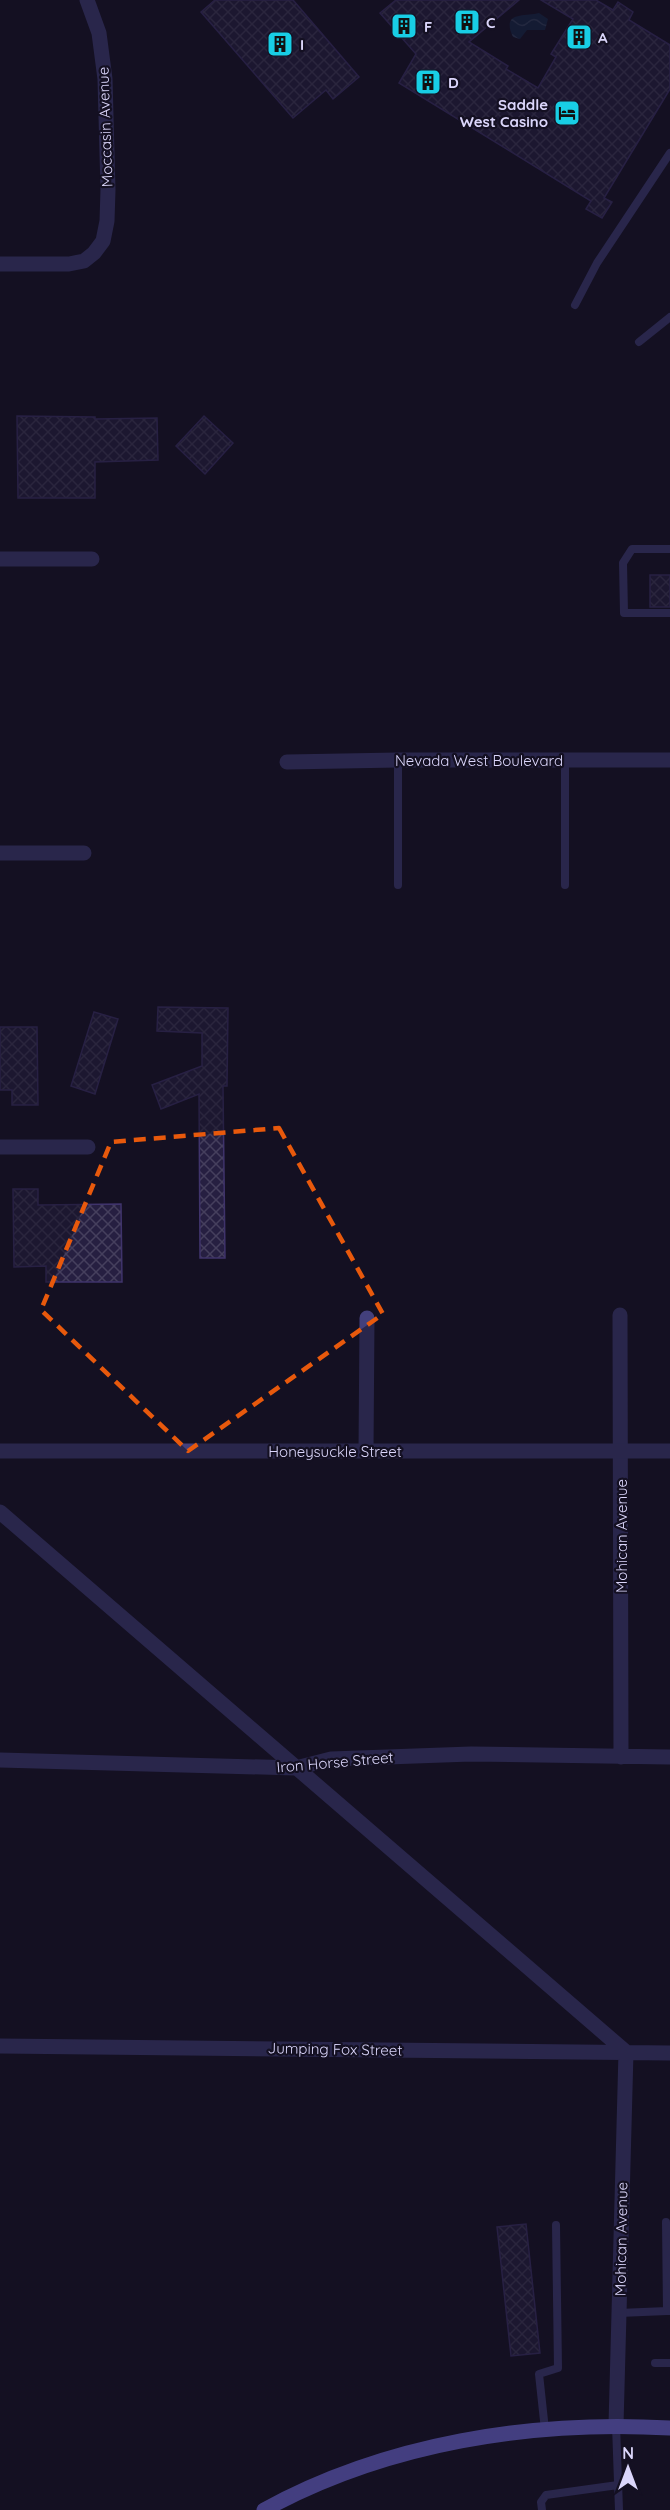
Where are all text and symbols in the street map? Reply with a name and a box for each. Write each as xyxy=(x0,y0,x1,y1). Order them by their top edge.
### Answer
building icon: C xyxy=(452,7,482,37)
building icon: F xyxy=(389,11,419,41)
place label: C xyxy=(486,13,496,32)
place label: F xyxy=(424,17,432,36)
building icon: A xyxy=(564,22,594,52)
place label: A xyxy=(598,28,608,47)
building icon: I xyxy=(265,29,295,59)
place label: I xyxy=(300,35,304,54)
street label: Moccasin Avenue xyxy=(93,67,117,187)
building icon: D xyxy=(413,67,443,97)
place label: D xyxy=(448,73,459,92)
place label: Saddle West Casino xyxy=(460,95,548,131)
hotel icon: Saddle West Casino xyxy=(552,98,582,128)
street label: Nevada West Boulevard xyxy=(395,751,563,770)
street label: Honeysuckle Street xyxy=(268,1442,402,1461)
street label: Mohican Avenue xyxy=(612,1479,631,1593)
street label: Iron Horse Street xyxy=(276,1747,394,1777)
street label: Jumping Fox Street xyxy=(267,2038,403,2060)
street label: Mohican Avenue xyxy=(611,2182,631,2296)
north arrow xyxy=(598,2438,658,2498)
text: N xyxy=(622,2443,634,2463)

